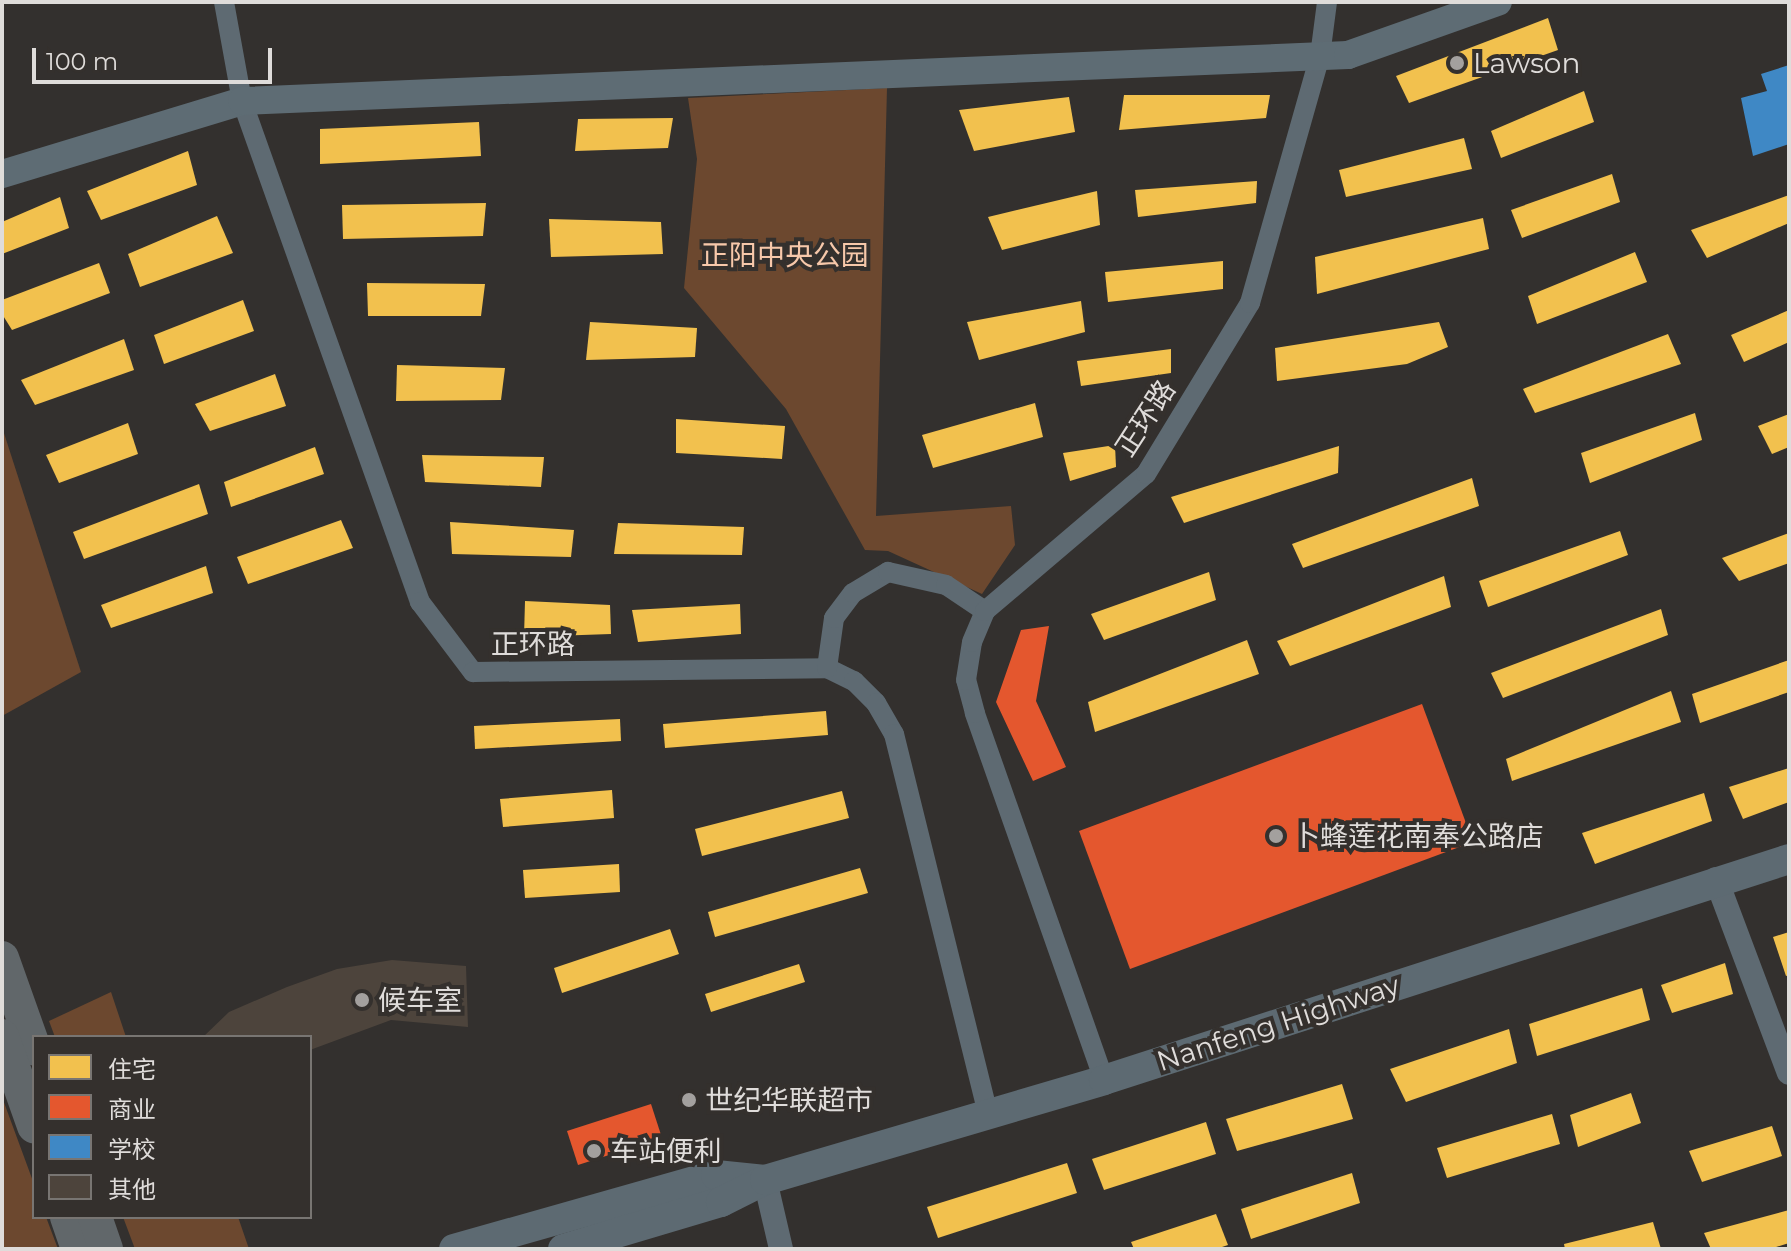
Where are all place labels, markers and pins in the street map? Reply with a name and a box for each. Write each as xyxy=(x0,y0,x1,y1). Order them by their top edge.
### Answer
place label: Lawson xyxy=(1473,46,1580,80)
marker: Lawson xyxy=(1448,54,1466,72)
place label: 卜蜂莲花南奉公路店 xyxy=(1292,819,1544,853)
marker: 卜蜂莲花南奉公路店 xyxy=(1267,827,1285,845)
place label: 候车室 xyxy=(378,983,462,1017)
marker: 候车室 xyxy=(353,991,371,1009)
place label: 世纪华联超市 xyxy=(705,1083,873,1117)
marker: 世纪华联超市 xyxy=(680,1091,698,1109)
place label: 车站便利 xyxy=(610,1134,722,1168)
marker: 车站便利 xyxy=(585,1142,603,1160)

